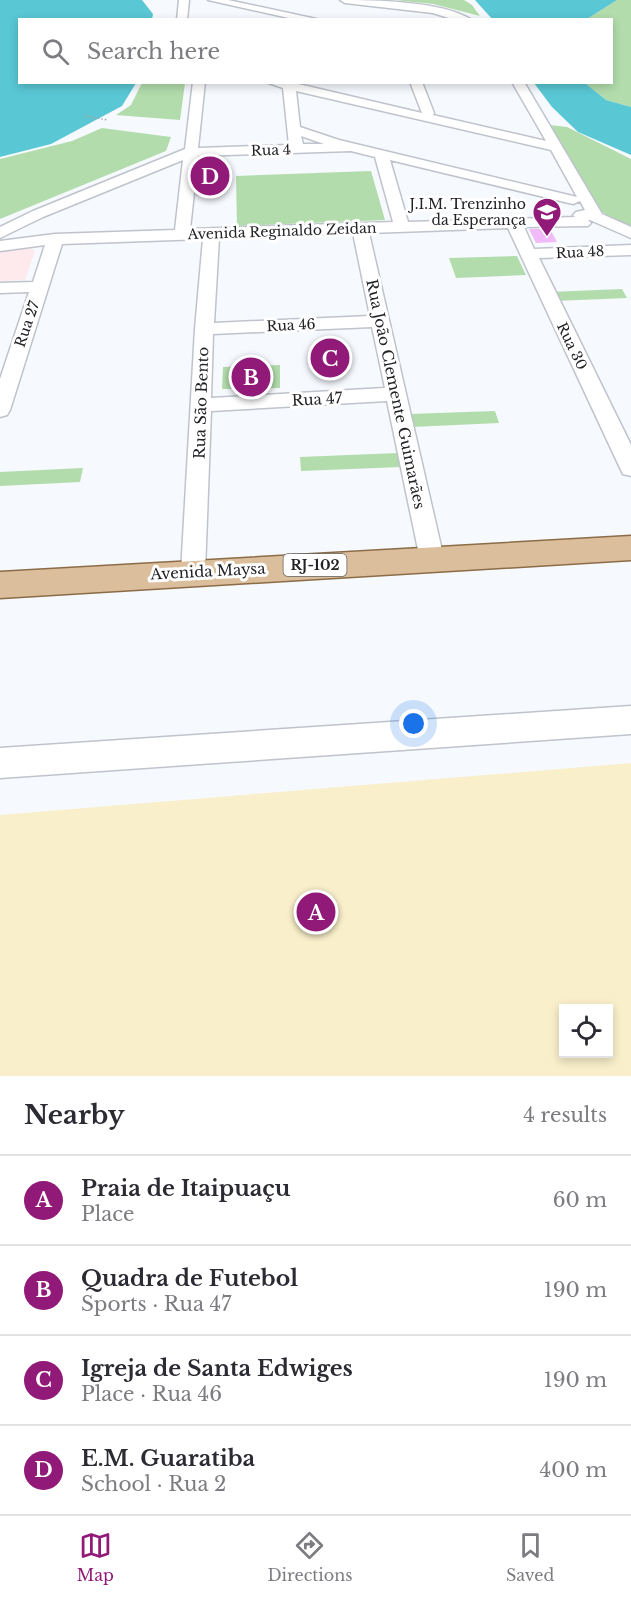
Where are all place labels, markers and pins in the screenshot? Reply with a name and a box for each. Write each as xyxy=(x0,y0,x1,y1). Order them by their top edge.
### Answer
pin: D xyxy=(190,154,230,198)
place label: J.I.M. Trenzinho da Esperança xyxy=(408,195,526,229)
school or university icon: J.I.M. Trenzinho da Esperança xyxy=(531,196,563,238)
pin: C xyxy=(310,336,350,380)
pin: B xyxy=(232,354,270,400)
pin: A xyxy=(296,890,336,934)

